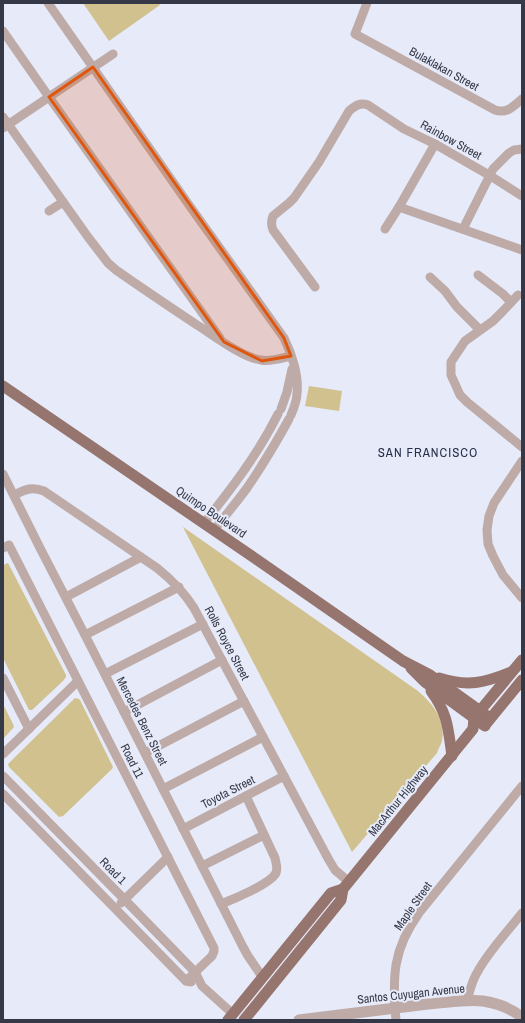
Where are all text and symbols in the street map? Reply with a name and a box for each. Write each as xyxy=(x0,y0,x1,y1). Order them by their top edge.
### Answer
street label: Bulaklakan Street xyxy=(406,43,482,95)
street label: Rainbow Street xyxy=(417,117,485,164)
district label: SAN FRANCISCO xyxy=(378,444,478,461)
street label: Quimpo Boulevard xyxy=(173,482,249,542)
street label: Rolls Royce Street xyxy=(201,603,253,683)
street label: Mercedes Benz Street xyxy=(113,674,171,768)
street label: Road 11 xyxy=(117,741,148,781)
street label: MacArthur Highway xyxy=(365,762,431,840)
street label: Toyota Street xyxy=(199,772,258,812)
street label: Road 1 xyxy=(96,854,130,888)
street label: Maple Street xyxy=(390,878,436,933)
street label: Santos Cuyugan Avenue xyxy=(356,980,466,1008)

